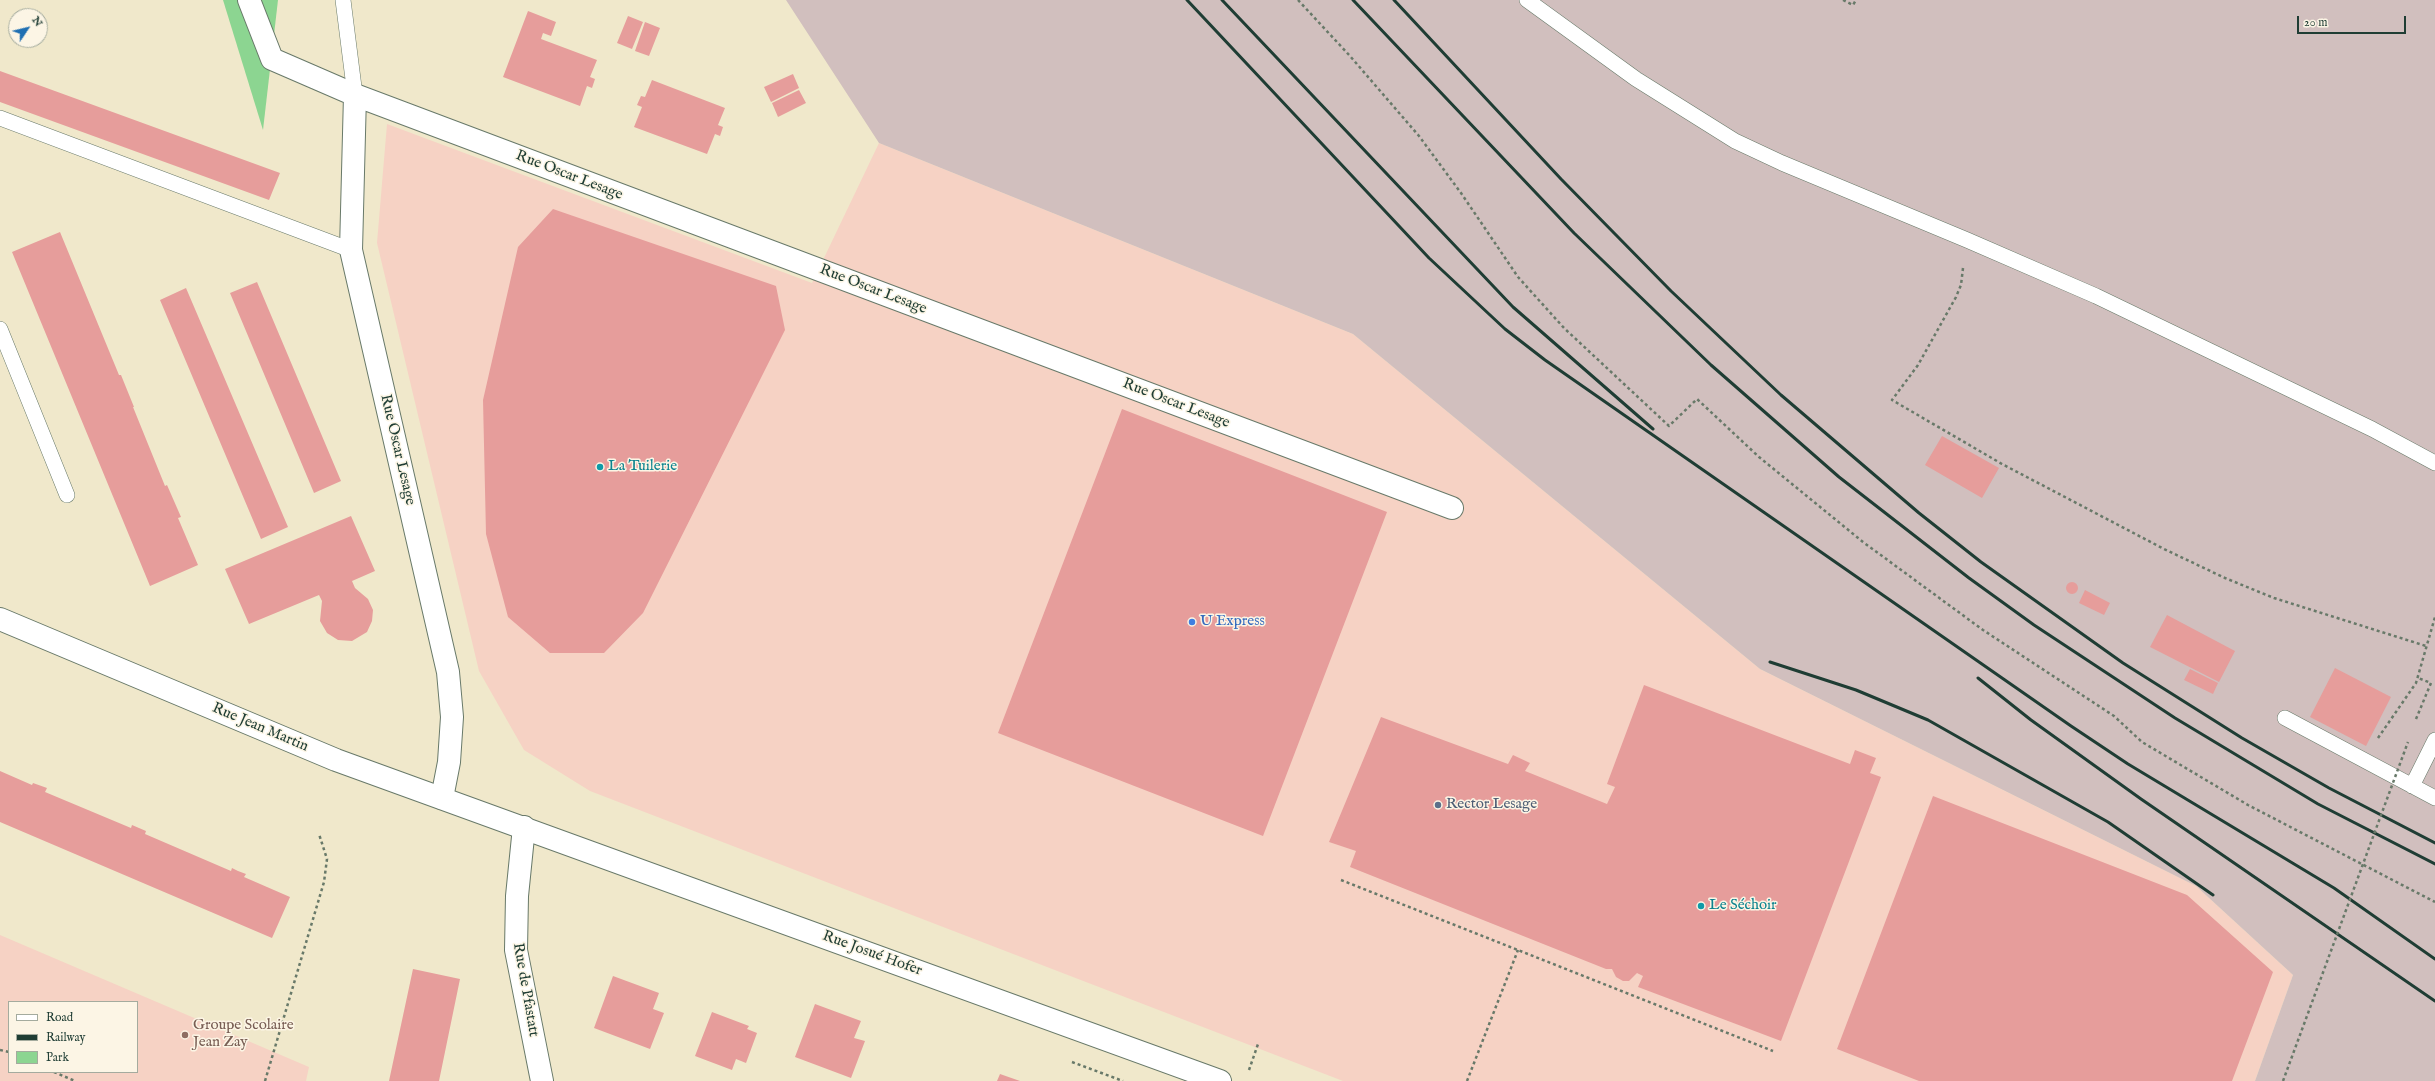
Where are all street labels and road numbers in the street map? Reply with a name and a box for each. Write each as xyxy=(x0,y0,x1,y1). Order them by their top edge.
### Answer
street label: Rue Oscar Lesage xyxy=(513,147,625,205)
street label: Rue Oscar Lesage xyxy=(817,261,929,319)
street label: Rue Oscar Lesage xyxy=(1120,375,1232,433)
street label: Rue Oscar Lesage xyxy=(376,393,418,507)
street label: Rue Jean Martin xyxy=(209,700,311,756)
street label: Rue Josué Hofer xyxy=(820,928,924,980)
street label: Rue de Pfastatt xyxy=(508,942,542,1038)

